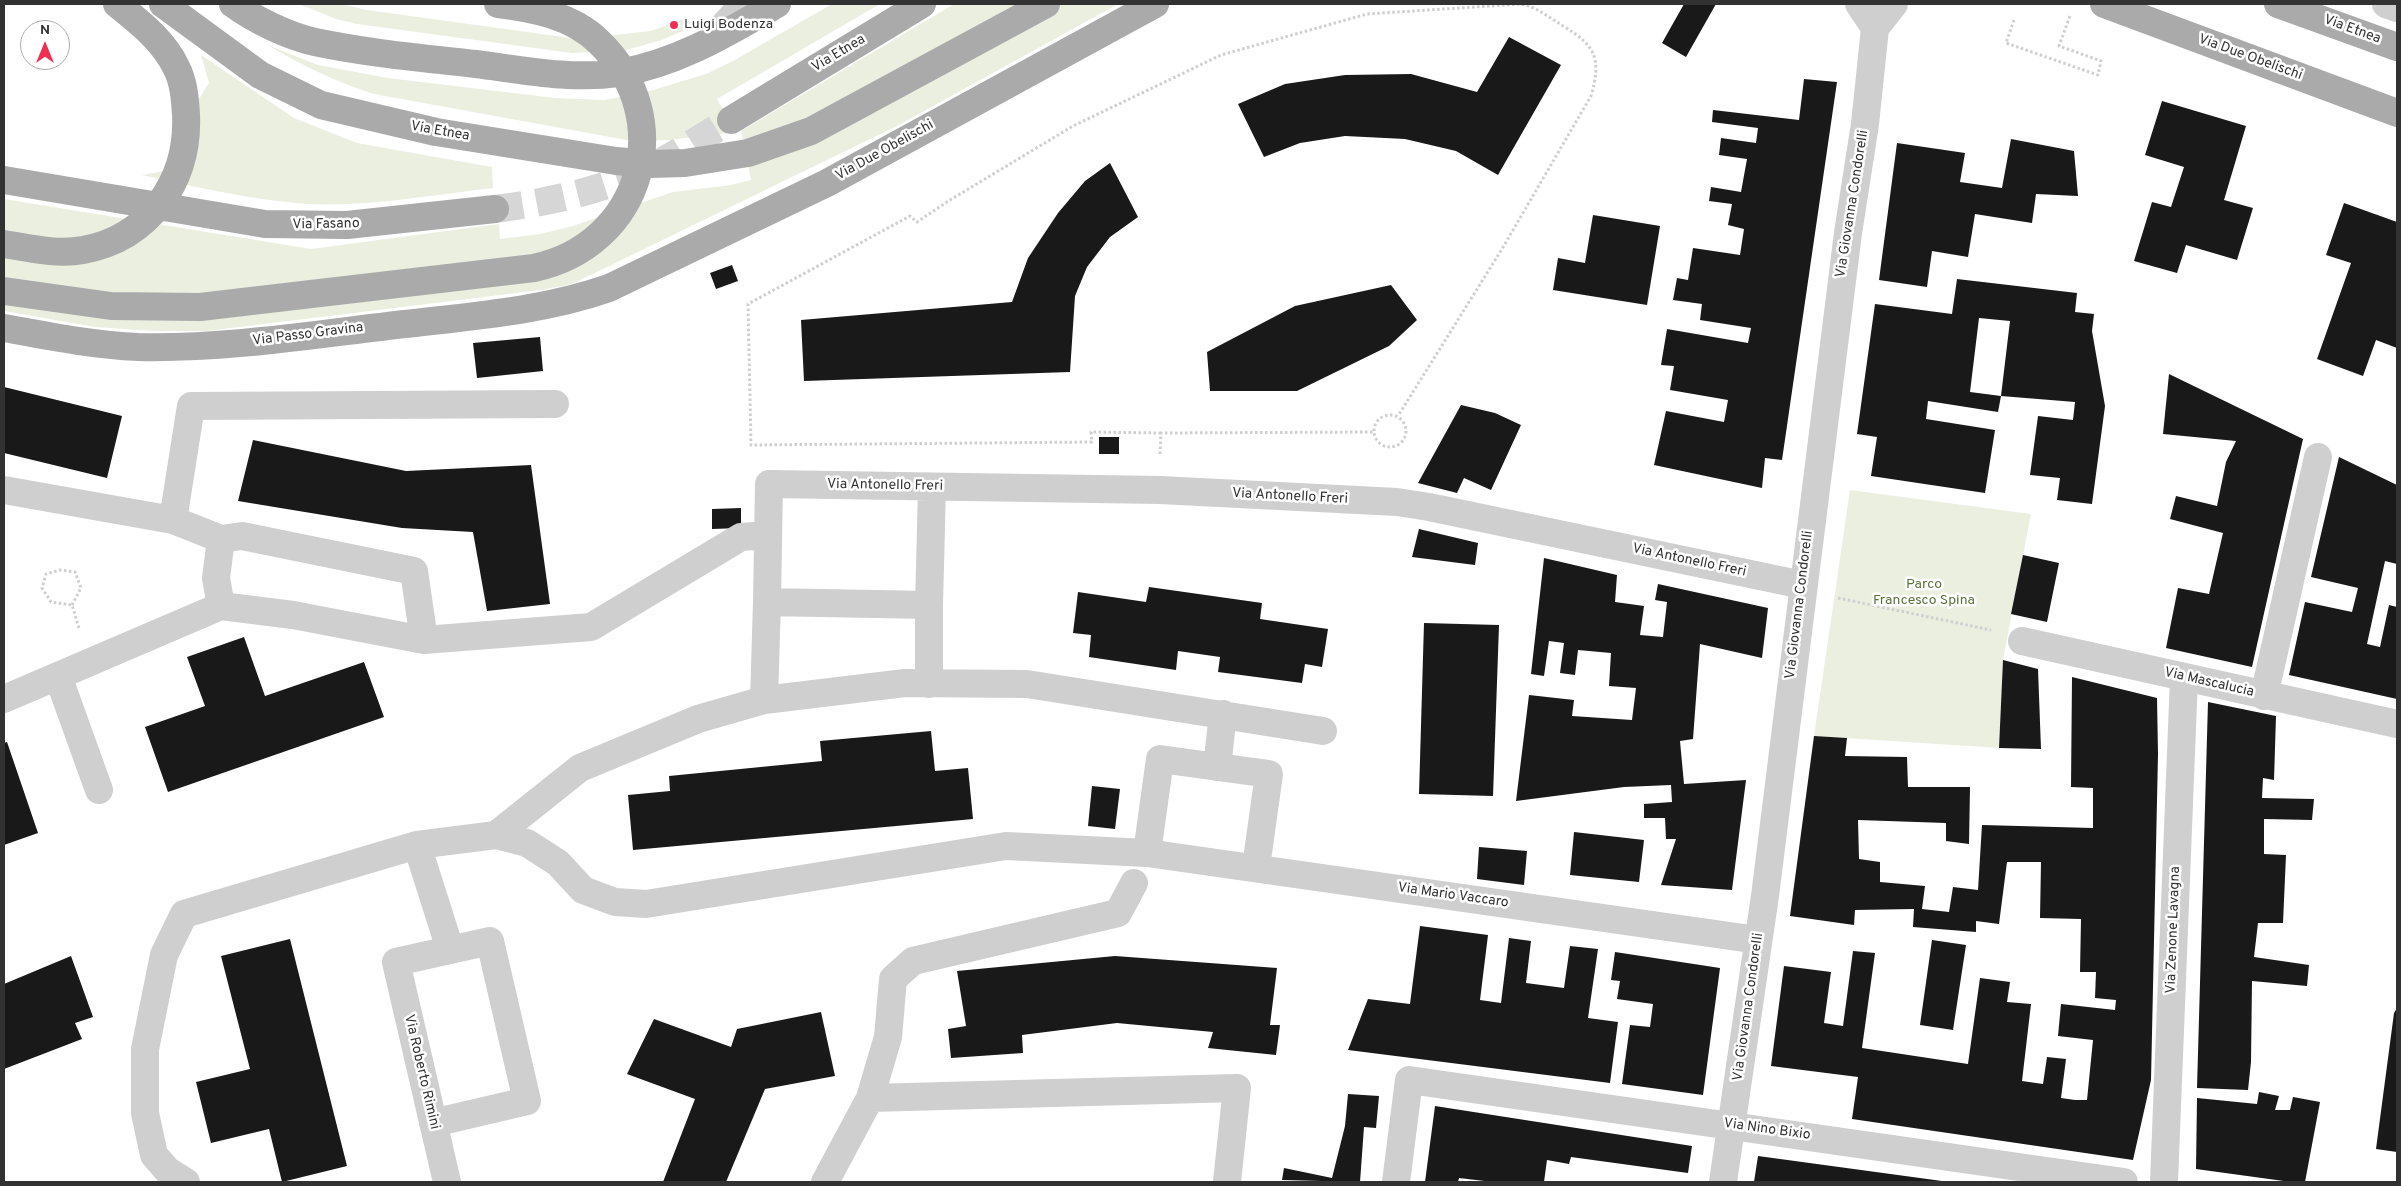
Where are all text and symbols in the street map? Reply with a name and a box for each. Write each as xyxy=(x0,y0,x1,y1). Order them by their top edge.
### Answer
street label: Via Etnea xyxy=(2321,12,2383,48)
place label: Luigi Bodenza xyxy=(684,17,773,33)
marker: Luigi Bodenza xyxy=(668,19,680,31)
north arrow xyxy=(20,20,70,70)
text: N xyxy=(40,22,50,39)
street label: Via Due Obelischi xyxy=(2196,31,2304,85)
street label: Via Etnea xyxy=(809,32,869,76)
street label: Via Due Obelischi xyxy=(833,117,937,185)
street label: Via Etnea xyxy=(409,119,471,145)
street label: Via Giovanna Condorelli xyxy=(1833,129,1873,279)
street label: Via Fasano xyxy=(292,216,360,234)
street label: Via Passo Gravina xyxy=(252,320,364,350)
street label: Via Antonello Freri xyxy=(827,477,943,495)
street label: Via Antonello Freri xyxy=(1232,486,1348,508)
street label: Via Giovanna Condorelli xyxy=(1783,530,1817,680)
street label: Via Antonello Freri xyxy=(1631,541,1747,581)
park label: Parco Francesco Spina xyxy=(1873,577,1975,610)
street label: Via Mascalucia xyxy=(2162,665,2256,701)
street label: Via Zenone Lavagna xyxy=(2163,866,2185,994)
street label: Via Mario Vaccaro xyxy=(1396,880,1510,912)
street label: Via Giovanna Condorelli xyxy=(1730,932,1768,1082)
street label: Via Roberto Rimini xyxy=(400,1013,442,1131)
street label: Via Nino Bixio xyxy=(1723,1116,1811,1144)

